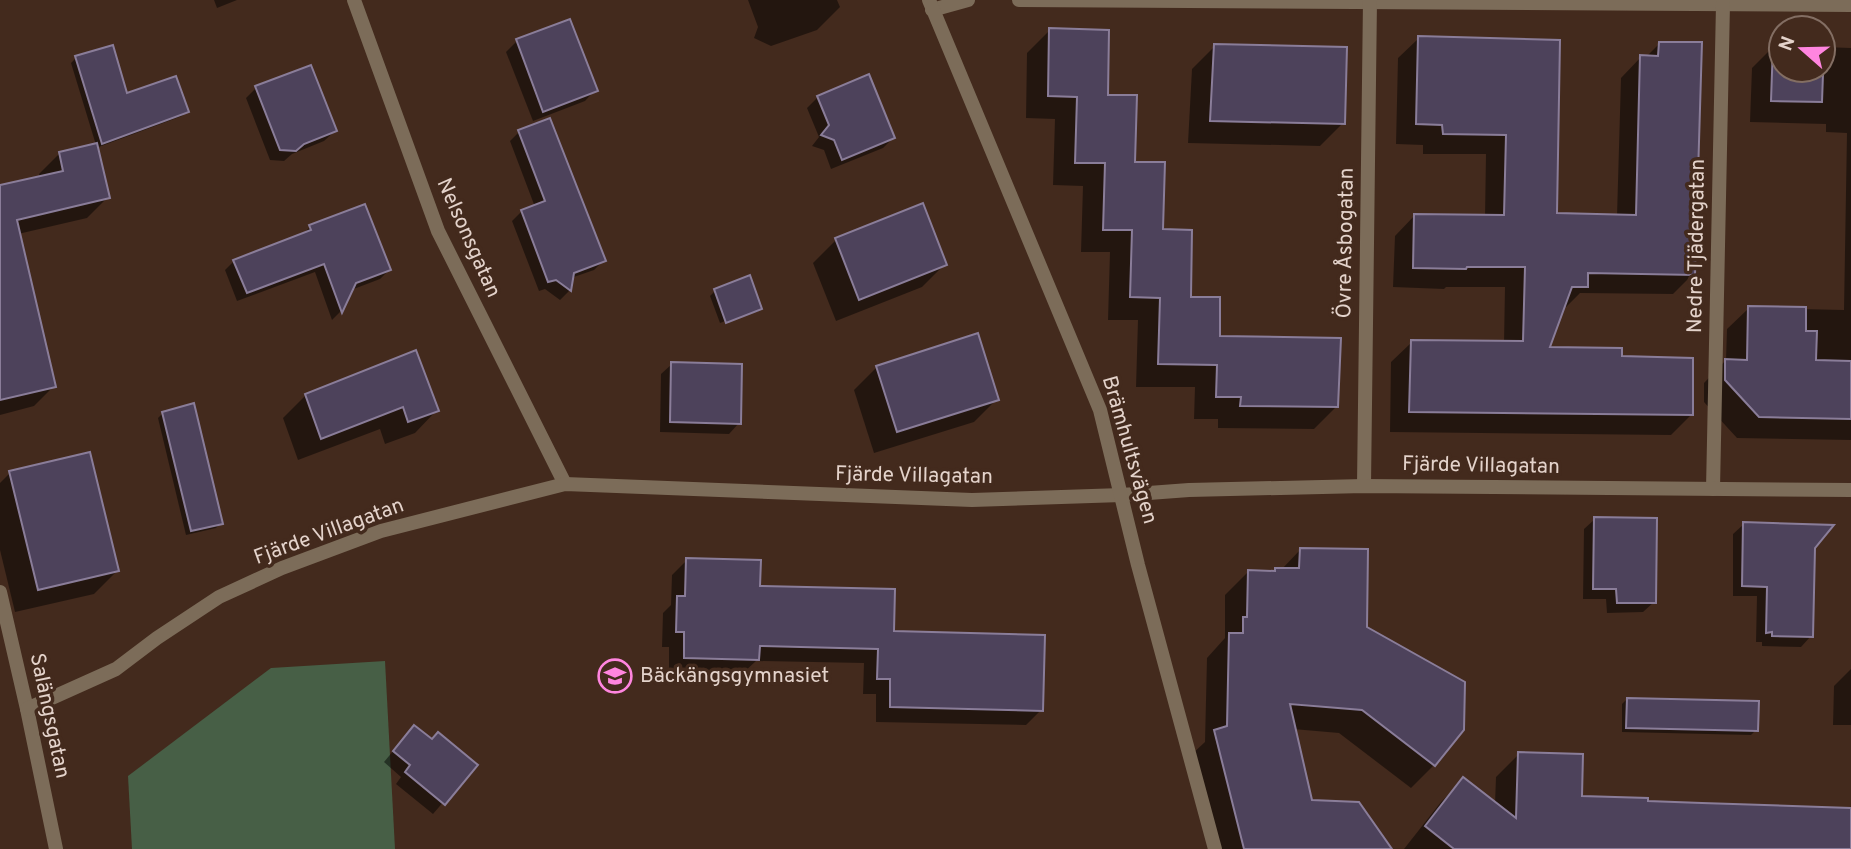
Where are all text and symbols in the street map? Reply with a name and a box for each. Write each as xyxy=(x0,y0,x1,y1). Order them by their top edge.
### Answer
north arrow xyxy=(1767,14,1837,84)
text: N xyxy=(1774,33,1802,54)
street label: Nedre Tjädergatan xyxy=(1682,158,1712,334)
street label: Övre Åsbogatan xyxy=(1331,167,1361,319)
street label: Nelsonsgatan xyxy=(430,174,506,302)
street label: Brämhultsvägen xyxy=(1095,373,1163,527)
street label: Fjärde Villagatan xyxy=(1402,451,1560,481)
street label: Fjärde Villagatan xyxy=(835,461,993,491)
street label: Fjärde Villagatan xyxy=(250,492,408,572)
street label: Salängsgatan xyxy=(23,651,75,781)
school or university icon: Bäckängsgymnasiet xyxy=(596,657,634,695)
place label: Bäckängsgymnasiet xyxy=(640,663,829,690)

